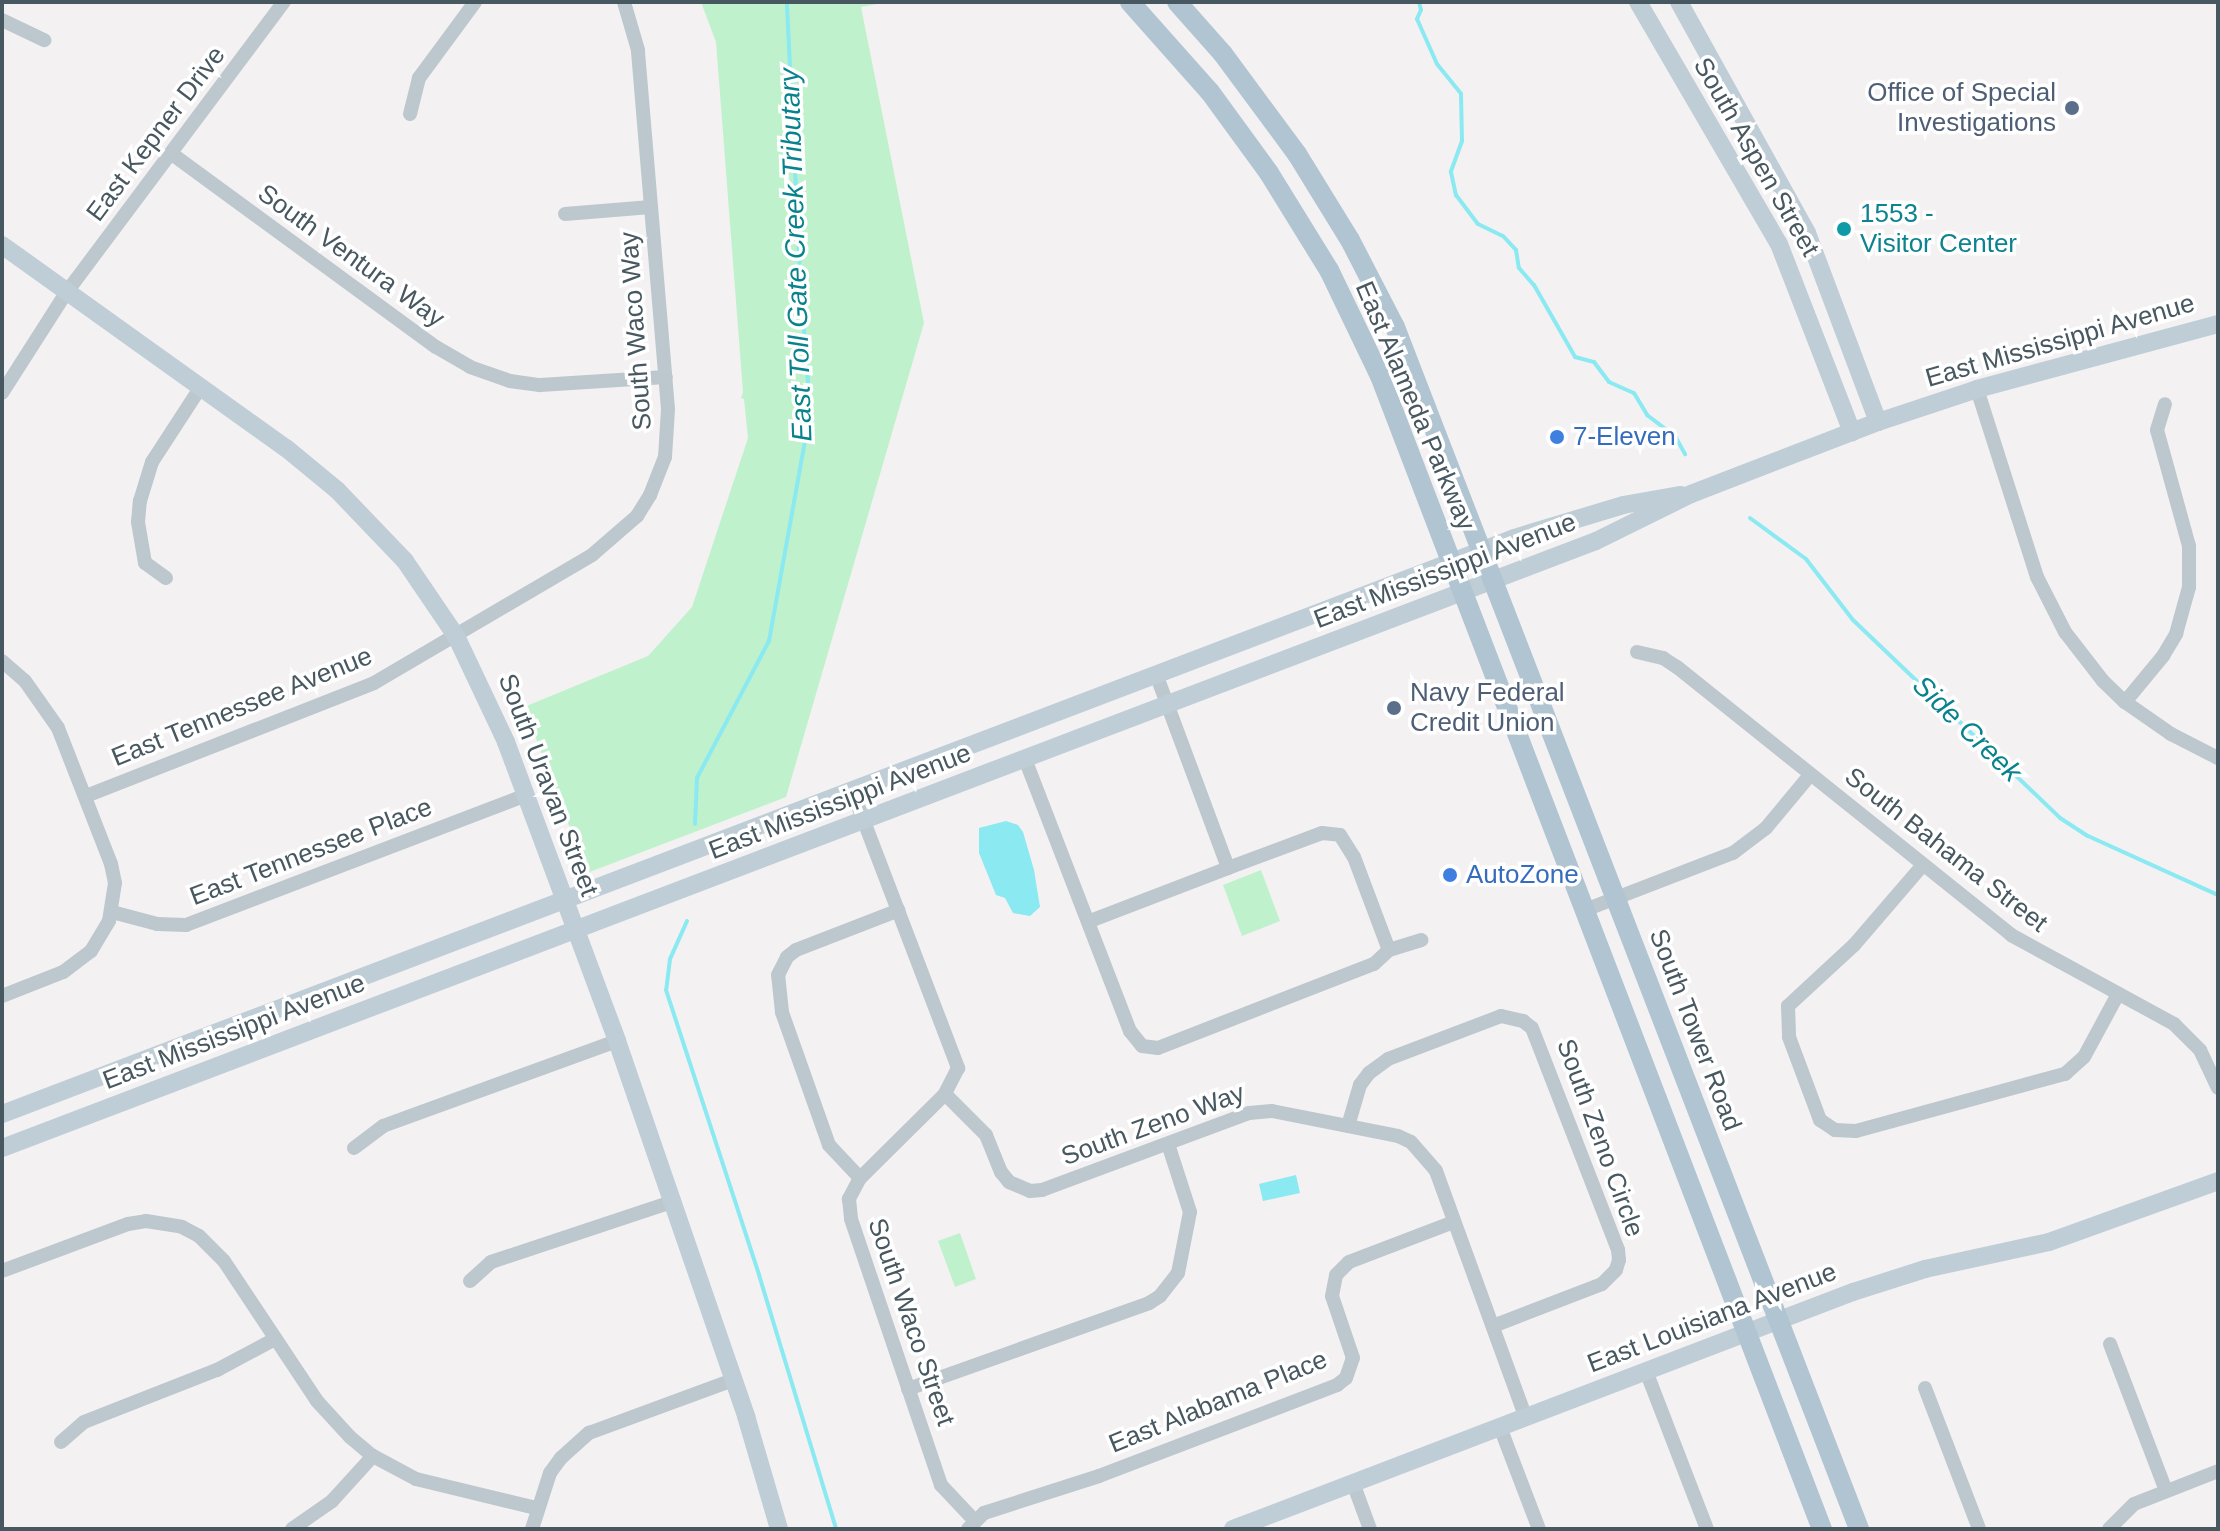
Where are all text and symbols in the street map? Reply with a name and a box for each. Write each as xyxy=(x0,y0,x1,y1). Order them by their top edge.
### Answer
street label: East Kepner Drive xyxy=(80,40,232,228)
street label: South Aspen Street xyxy=(1686,52,1826,262)
water label: East Toll Gate Creek Tributary xyxy=(773,68,819,442)
place label: Office of Special Investigations xyxy=(1867,77,2056,138)
marker: Office of Special Investigations xyxy=(2063,99,2081,117)
street label: South Ventura Way xyxy=(252,178,450,334)
place label: 1553 - Visitor Center xyxy=(1860,198,2017,260)
marker: 1553 - Visitor Center xyxy=(1835,220,1853,238)
street label: South Waco Way xyxy=(613,231,659,431)
street label: East Alameda Parkway xyxy=(1348,276,1482,536)
street label: East Mississippi Avenue xyxy=(1921,287,2199,395)
place label: 7-Eleven xyxy=(1573,421,1676,453)
marker: 7-Eleven xyxy=(1548,428,1566,446)
street label: East Mississippi Avenue xyxy=(1309,506,1581,636)
street label: East Tennessee Avenue xyxy=(106,640,378,774)
street label: South Uravan Street xyxy=(491,669,605,901)
water label: Side Creek xyxy=(1906,669,2028,789)
place label: Navy Federal Credit Union xyxy=(1410,677,1565,738)
marker: Navy Federal Credit Union xyxy=(1385,699,1403,717)
street label: East Mississippi Avenue xyxy=(704,737,976,867)
street label: South Bahama Street xyxy=(1838,761,2054,939)
street label: East Tennessee Place xyxy=(185,791,437,913)
place label: AutoZone xyxy=(1466,859,1579,891)
marker: AutoZone xyxy=(1441,866,1459,884)
street label: South Tower Road xyxy=(1642,925,1748,1135)
street label: East Mississippi Avenue xyxy=(98,967,370,1097)
street label: South Zeno Circle xyxy=(1550,1035,1650,1241)
street label: South Zeno Way xyxy=(1057,1077,1249,1173)
street label: South Waco Street xyxy=(861,1214,961,1430)
street label: East Louisiana Avenue xyxy=(1582,1256,1842,1380)
street label: East Alabama Place xyxy=(1104,1344,1332,1460)

